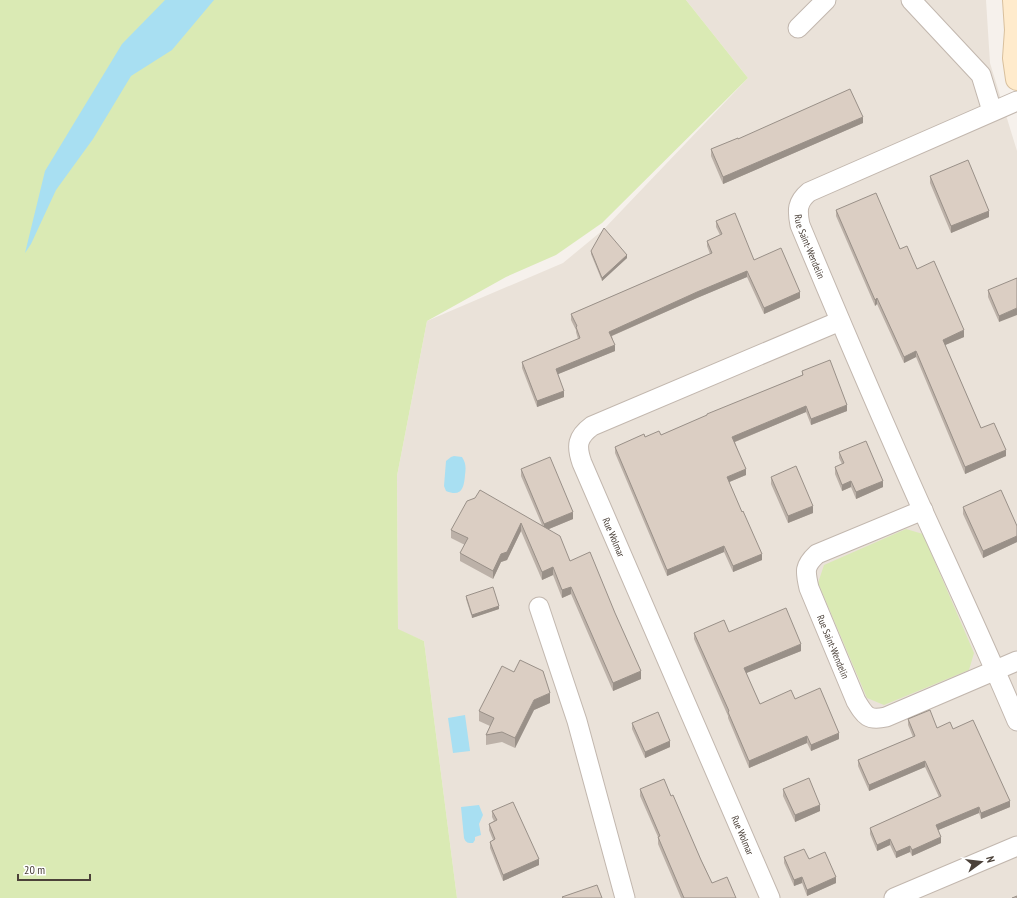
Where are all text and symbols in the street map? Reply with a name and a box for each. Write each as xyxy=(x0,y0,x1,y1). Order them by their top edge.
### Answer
street label: Rue Saint-Wendelin xyxy=(791,214,828,281)
street label: Rue Wolmar xyxy=(599,516,628,559)
street label: Rue Saint-Wendelin xyxy=(814,613,852,681)
street label: Rue Wolmar xyxy=(728,814,757,857)
north arrow xyxy=(961,842,1001,882)
text: N xyxy=(983,855,998,864)
scale bar xyxy=(18,856,90,882)
text: 20 m xyxy=(24,862,45,877)

